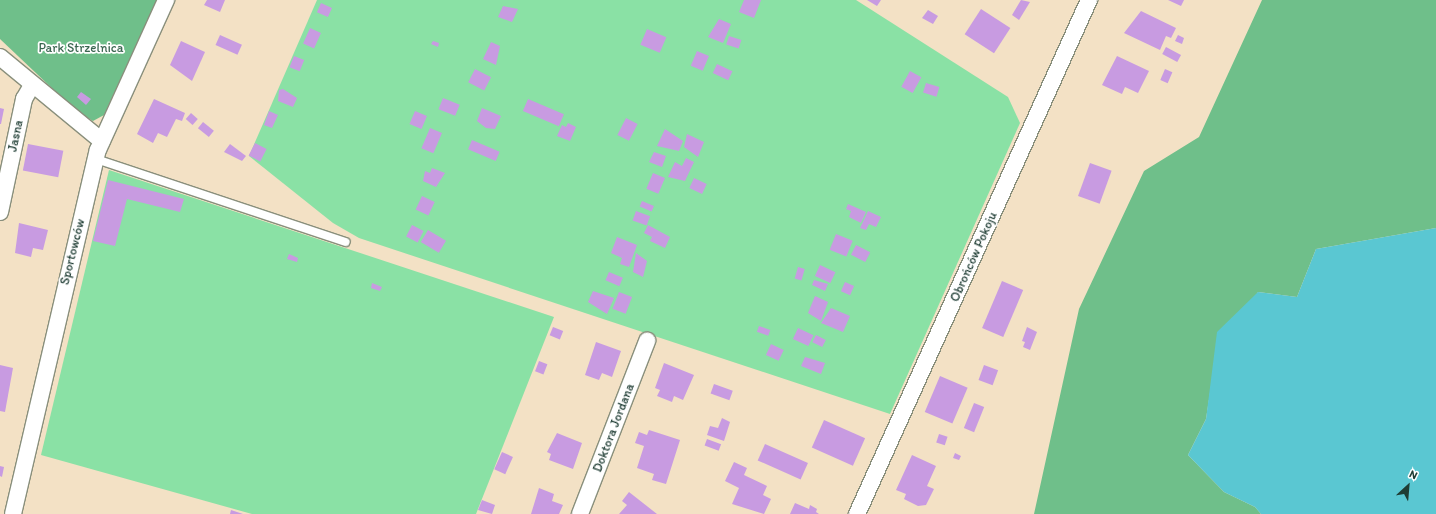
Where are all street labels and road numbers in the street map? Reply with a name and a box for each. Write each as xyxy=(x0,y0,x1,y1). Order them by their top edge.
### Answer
street label: Jasna xyxy=(5,119,27,153)
street label: Obrońców Pokoju xyxy=(947,209,1001,305)
street label: Sportowców xyxy=(57,217,89,287)
street label: Doktora Jordana xyxy=(590,381,638,475)

